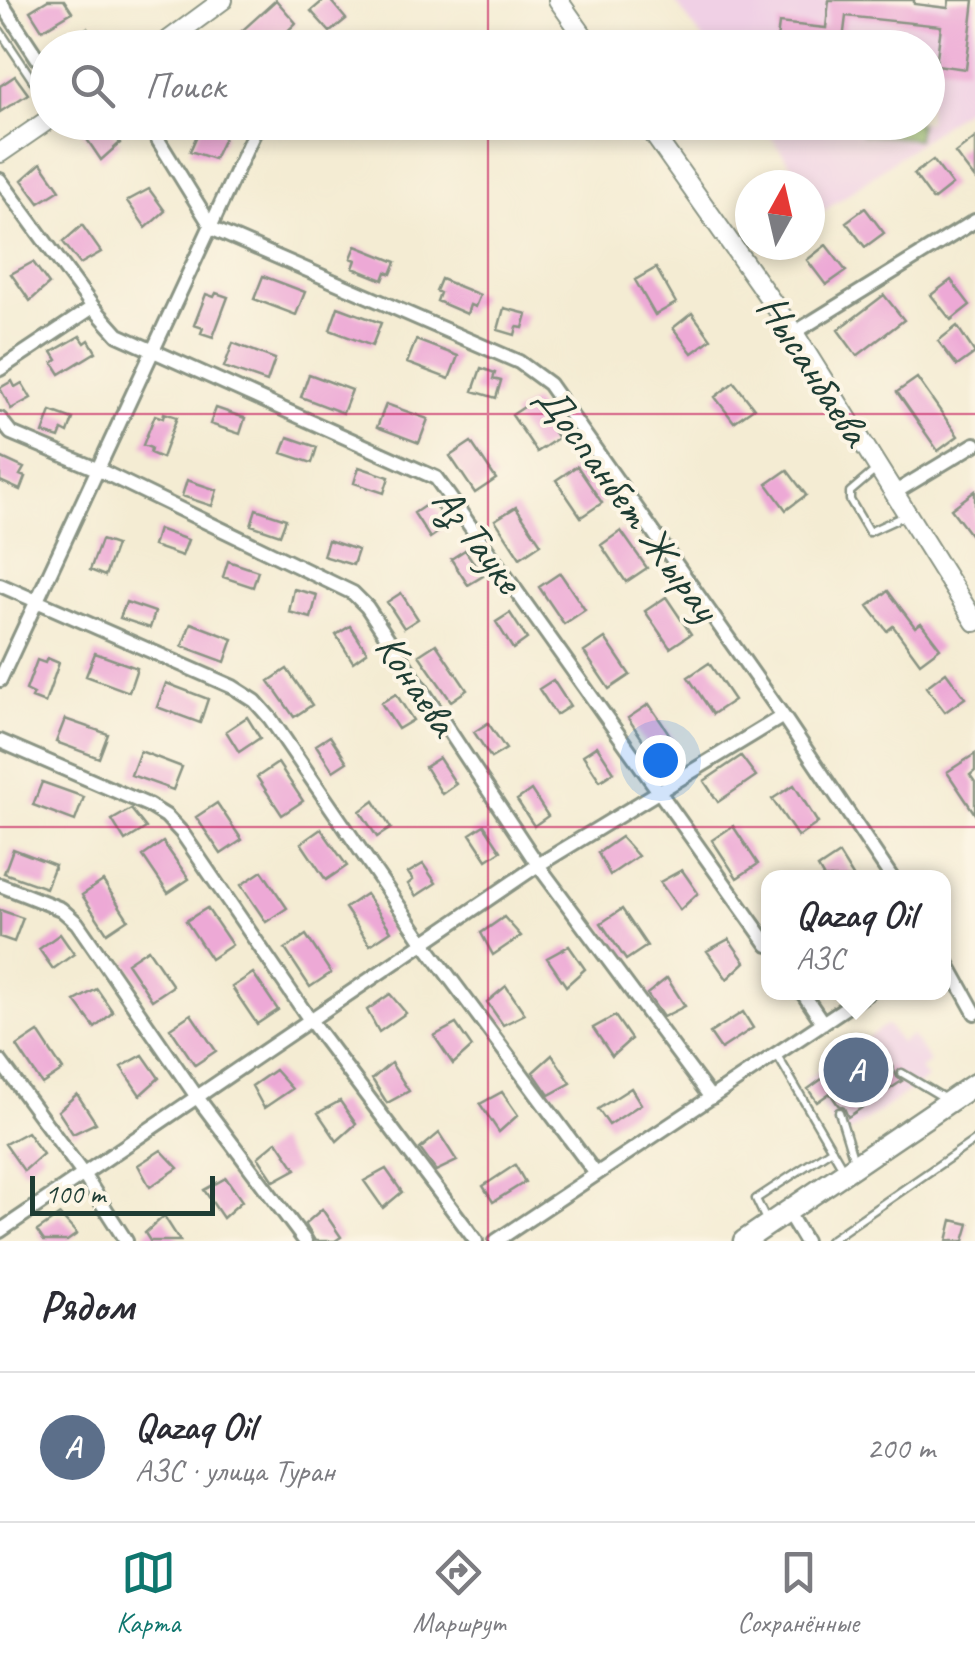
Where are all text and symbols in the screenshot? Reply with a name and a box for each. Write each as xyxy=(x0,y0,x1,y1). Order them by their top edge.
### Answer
search box xyxy=(30,30,945,140)
icon: search xyxy=(65,58,120,113)
text: Поиск xyxy=(145,62,225,109)
north arrow xyxy=(735,170,825,260)
street label: Нысанбаева xyxy=(745,284,884,458)
street label: Доспанбет Жырау xyxy=(524,374,733,634)
street label: Аз Тауке xyxy=(421,476,536,606)
street label: Конаева xyxy=(364,624,471,748)
your location xyxy=(635,735,686,786)
popup xyxy=(761,870,951,1000)
text: Qazaq Oil xyxy=(796,891,916,938)
text: АЗС xyxy=(796,938,844,979)
pin: A xyxy=(824,1032,888,1108)
scale bar xyxy=(30,1171,215,1216)
text: 100 m xyxy=(45,1176,105,1211)
text: Рядом xyxy=(40,1280,134,1333)
text: Qazaq Oil xyxy=(135,1403,255,1450)
text: A xyxy=(64,1427,81,1468)
text: 200 m xyxy=(866,1427,935,1468)
text: АЗС · улица Туран xyxy=(135,1450,335,1491)
tab: Карта xyxy=(116,1545,180,1640)
tab: Маршрут xyxy=(413,1545,505,1640)
tab: Сохранённые xyxy=(737,1545,859,1640)

